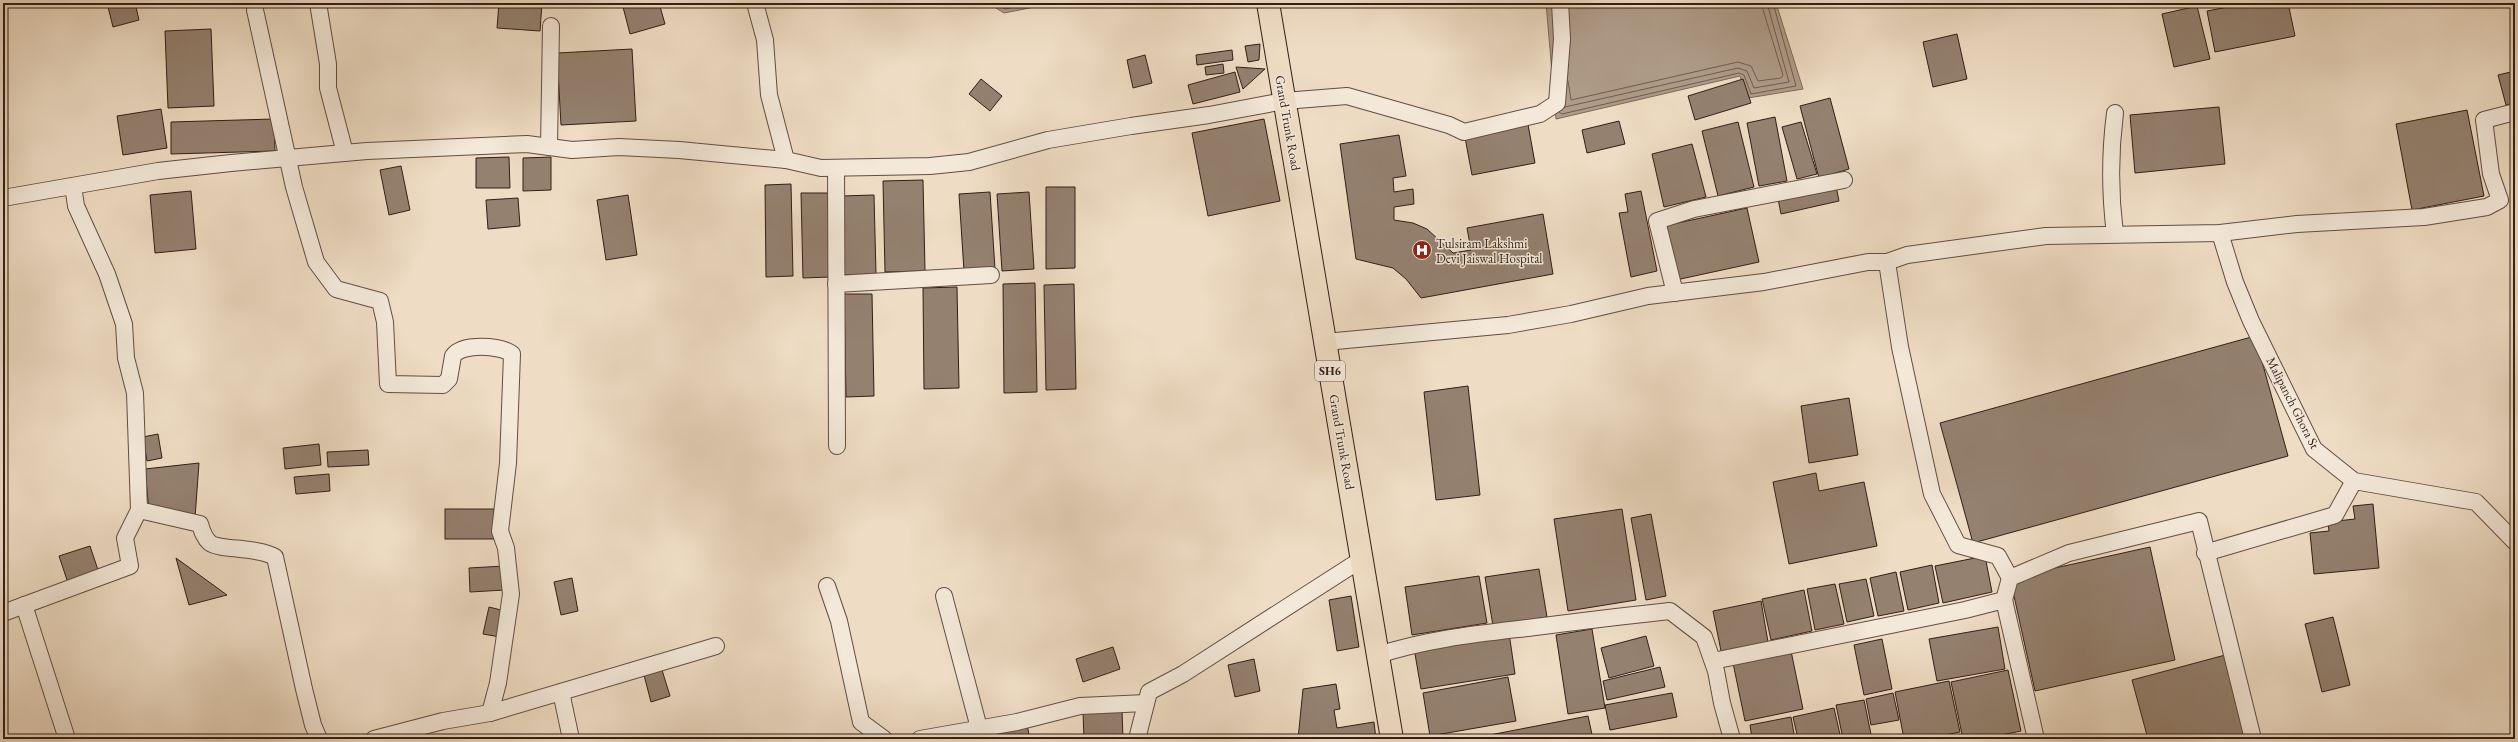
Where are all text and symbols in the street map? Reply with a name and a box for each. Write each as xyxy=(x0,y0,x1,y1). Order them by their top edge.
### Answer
street label: Grand Trunk Road xyxy=(1271,74,1305,172)
place label: Tulsiram Lakshmi Devi Jaiswal Hospital xyxy=(1436,235,1542,267)
hospital icon: Tulsiram Lakshmi Devi Jaiswal Hospital xyxy=(1411,239,1433,261)
street label: Malipanch Ghora St xyxy=(2263,354,2323,452)
road number: SH6 xyxy=(1315,361,1345,381)
street label: Grand Trunk Road xyxy=(1325,393,1359,491)

